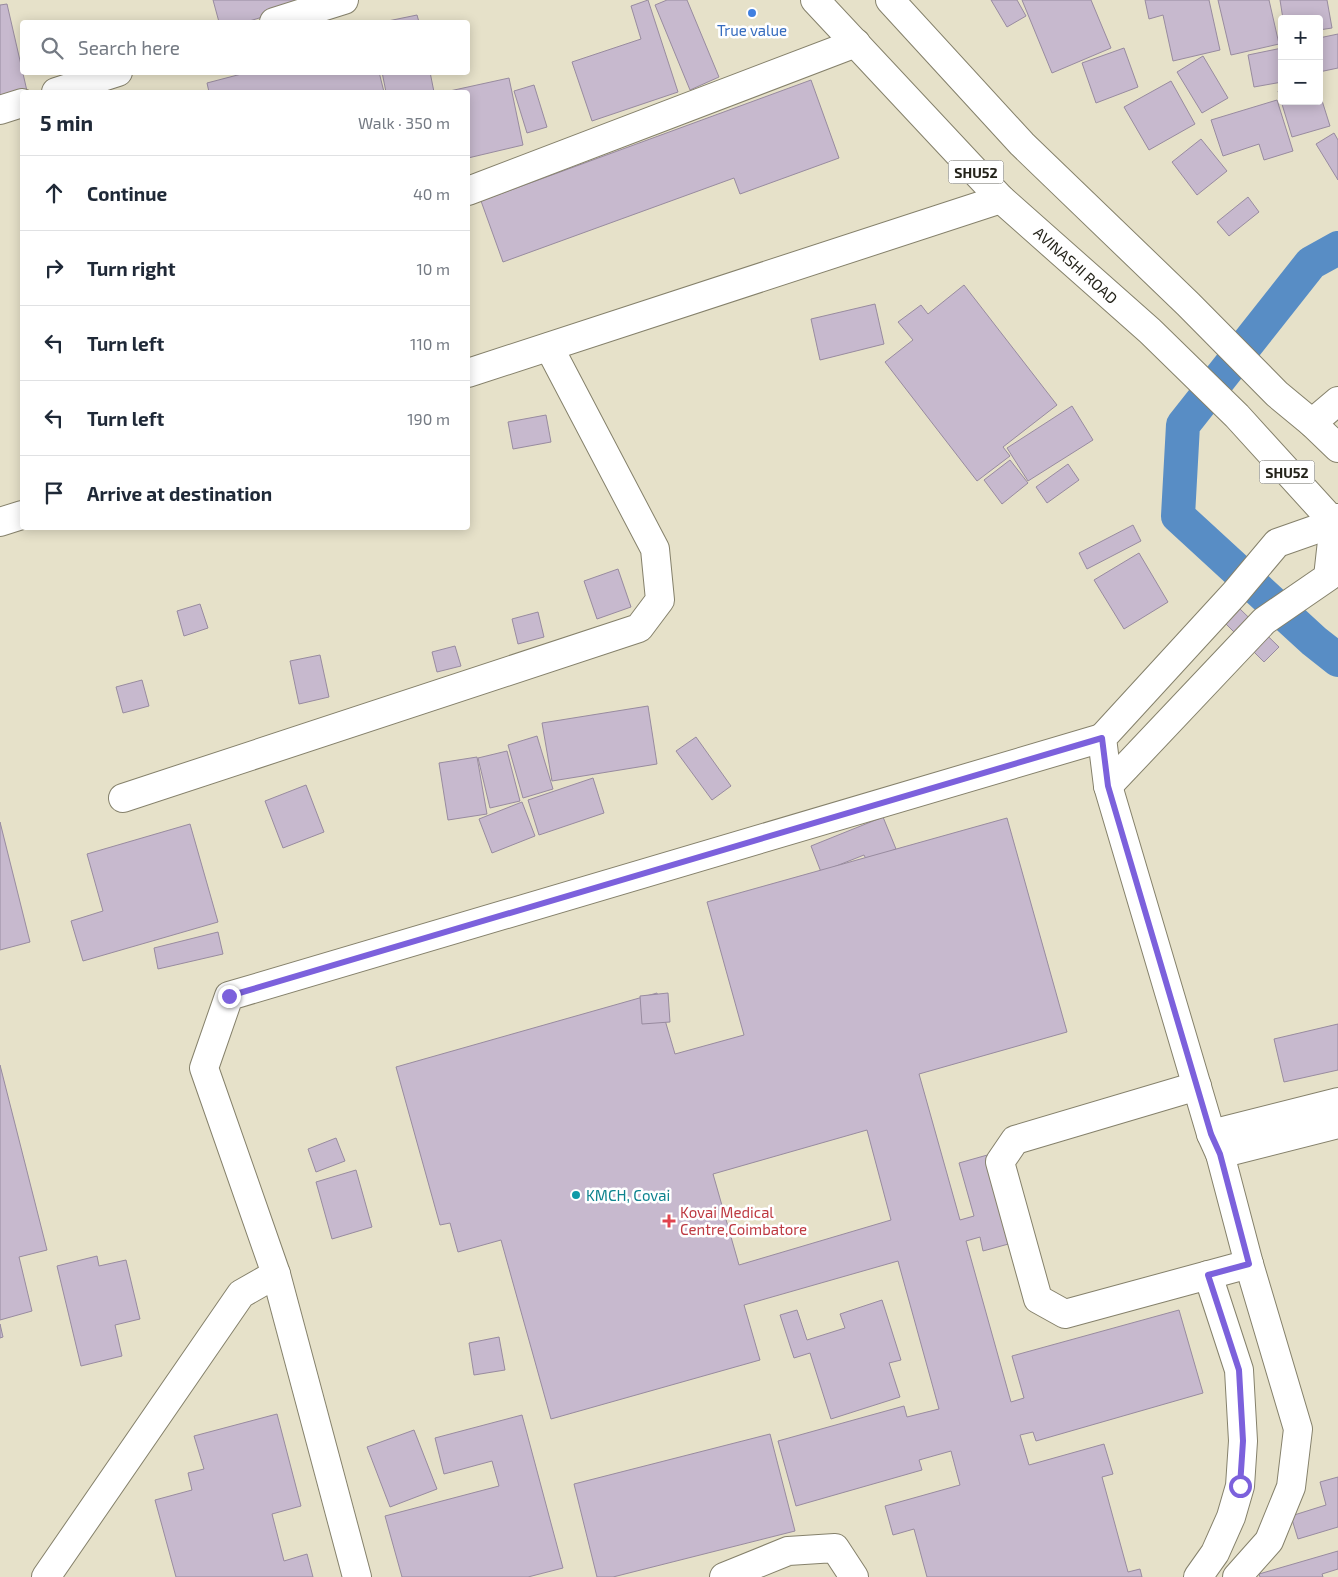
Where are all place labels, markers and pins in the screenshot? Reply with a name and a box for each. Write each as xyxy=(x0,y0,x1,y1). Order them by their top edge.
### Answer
marker: True value xyxy=(746,7,758,19)
place label: True value xyxy=(717,21,787,39)
place label: KMCH, Covai xyxy=(586,1186,670,1204)
marker: KMCH, Covai xyxy=(570,1189,582,1201)
place label: Kovai Medical Centre,Coimbatore xyxy=(680,1203,807,1238)
marker: Kovai Medical Centre,Coimbatore xyxy=(662,1214,676,1228)

